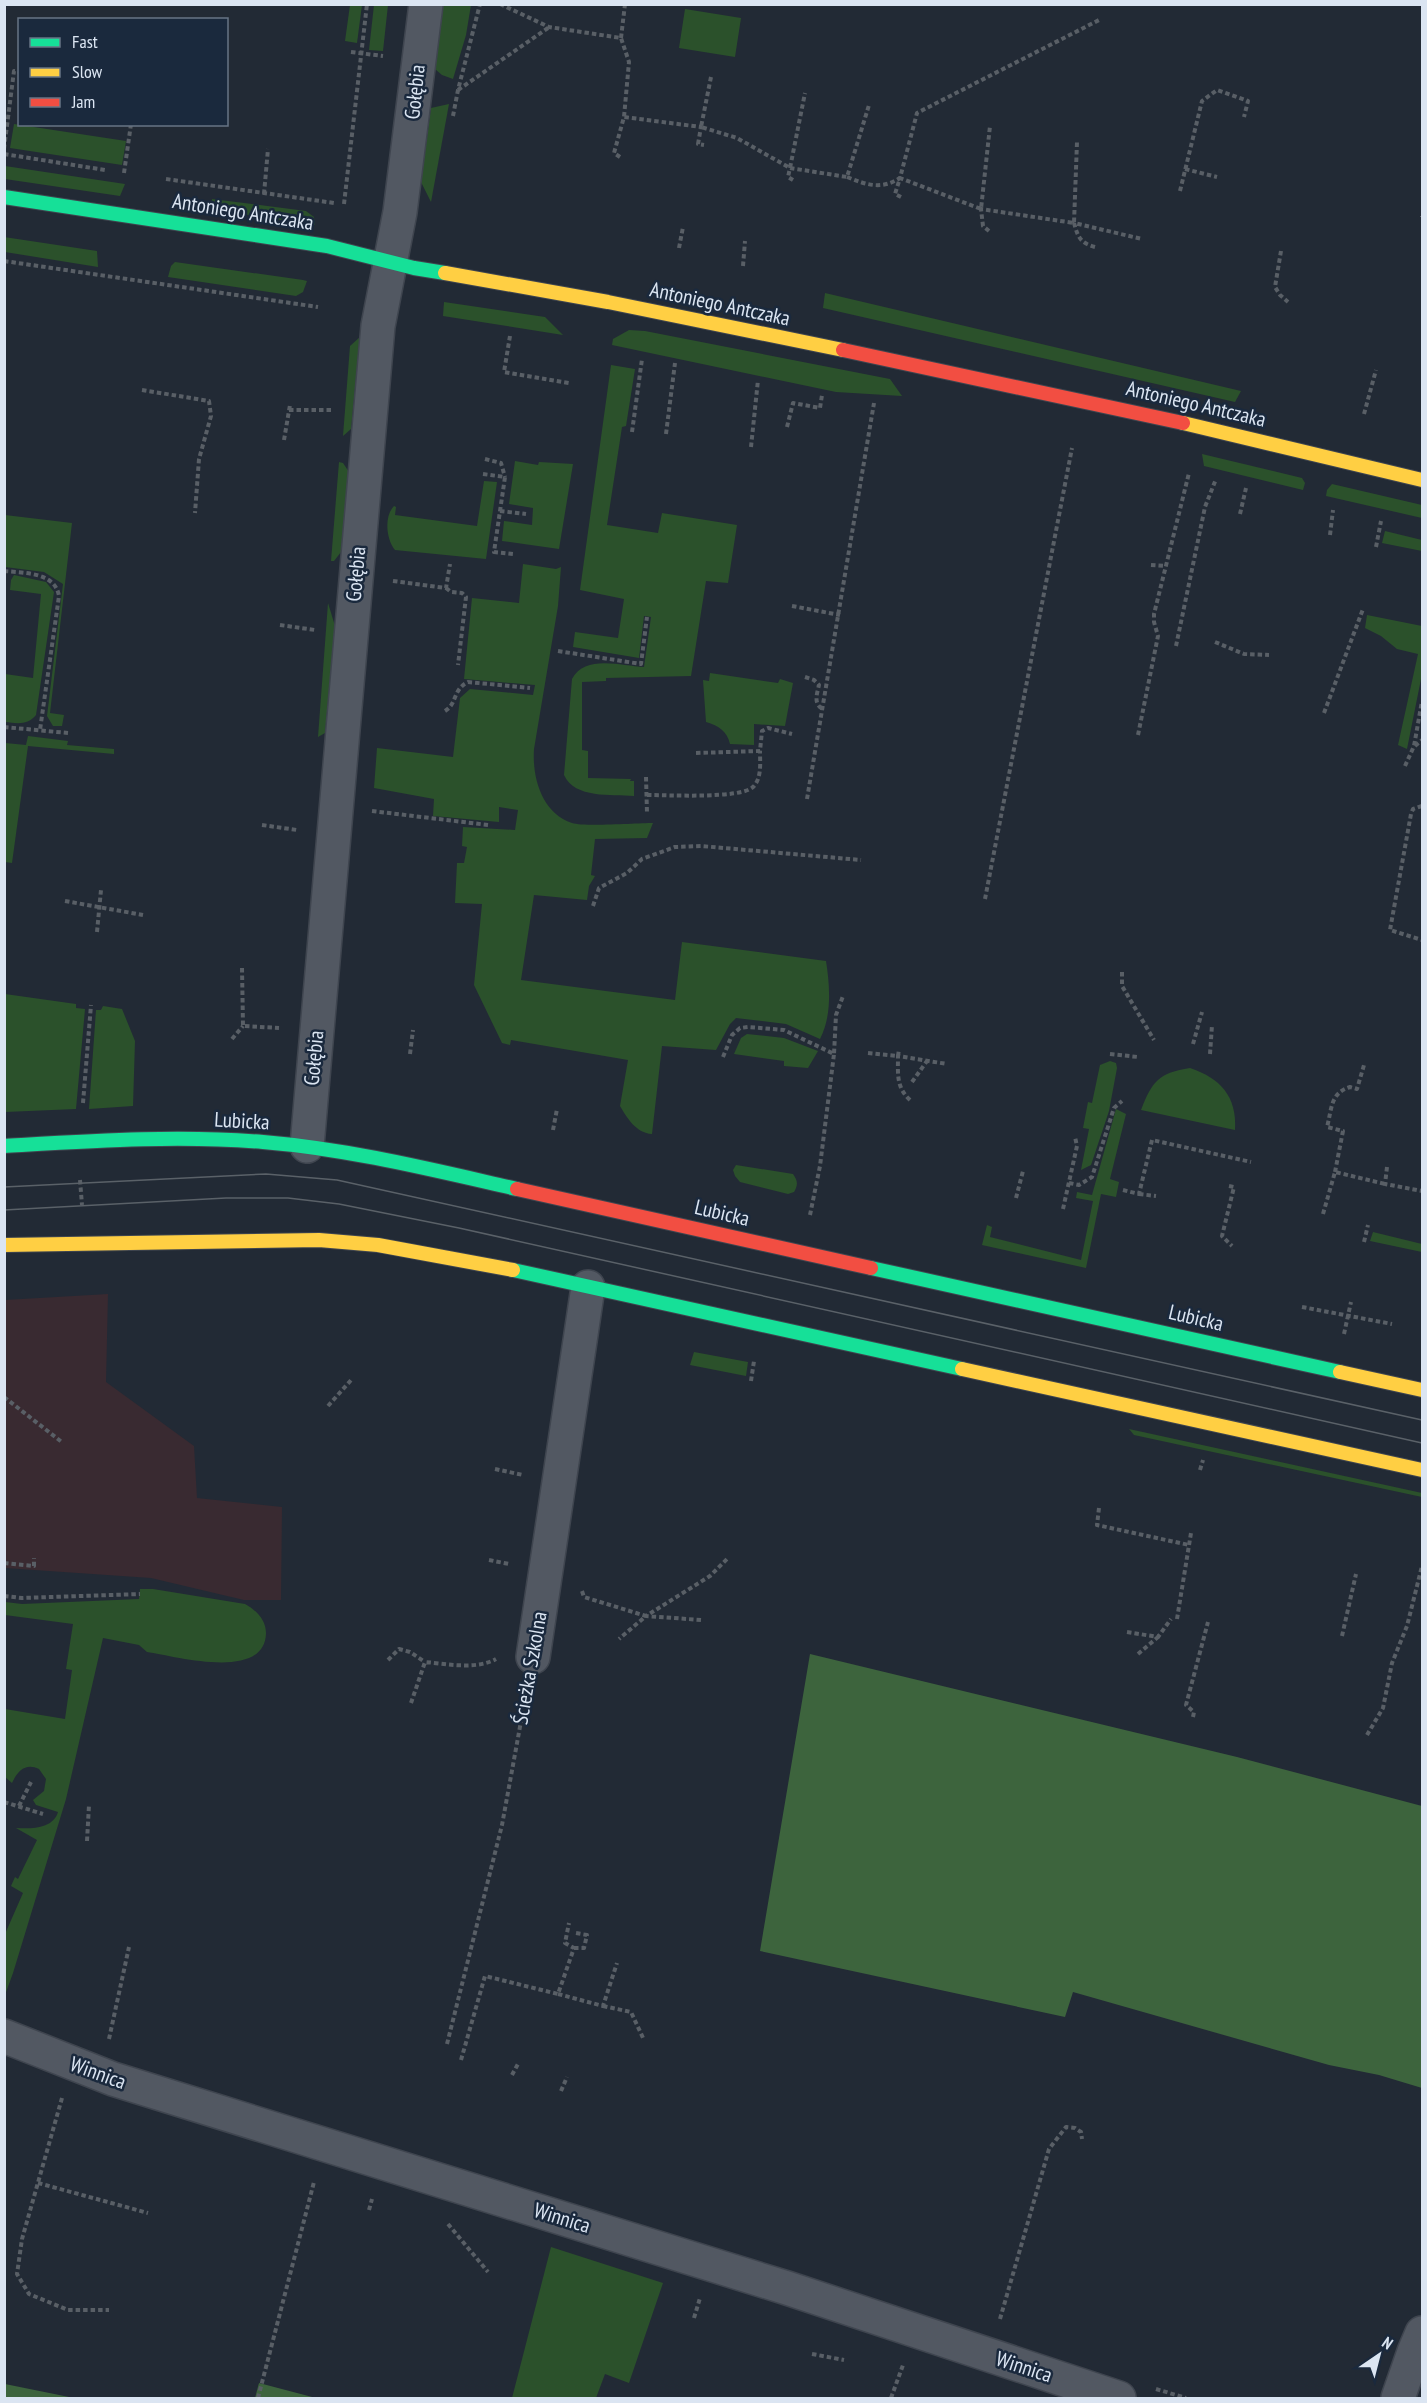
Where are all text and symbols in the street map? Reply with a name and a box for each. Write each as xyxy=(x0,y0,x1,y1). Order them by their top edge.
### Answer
legend xyxy=(18,18,228,126)
text: Fast xyxy=(72,30,98,53)
text: Slow xyxy=(72,60,103,83)
street label: Gołębia xyxy=(398,63,431,121)
text: Jam xyxy=(71,90,95,113)
street label: Antoniego Antczaka xyxy=(171,187,316,236)
street label: Antoniego Antczaka xyxy=(648,275,793,332)
street label: Antoniego Antczaka xyxy=(1124,374,1269,433)
street label: Gołębia xyxy=(340,545,371,603)
street label: Gołębia xyxy=(298,1029,329,1087)
street label: Lubicka xyxy=(214,1106,270,1135)
street label: Lubicka xyxy=(692,1193,752,1232)
street label: Lubicka xyxy=(1166,1298,1226,1337)
street label: Ścieżka Szkolna xyxy=(506,1609,553,1726)
street label: Winnica xyxy=(67,2050,130,2095)
street label: Winnica xyxy=(531,2196,594,2239)
north arrow xyxy=(1349,2325,1409,2385)
text: N xyxy=(1378,2332,1397,2353)
street label: Winnica xyxy=(993,2345,1056,2388)

